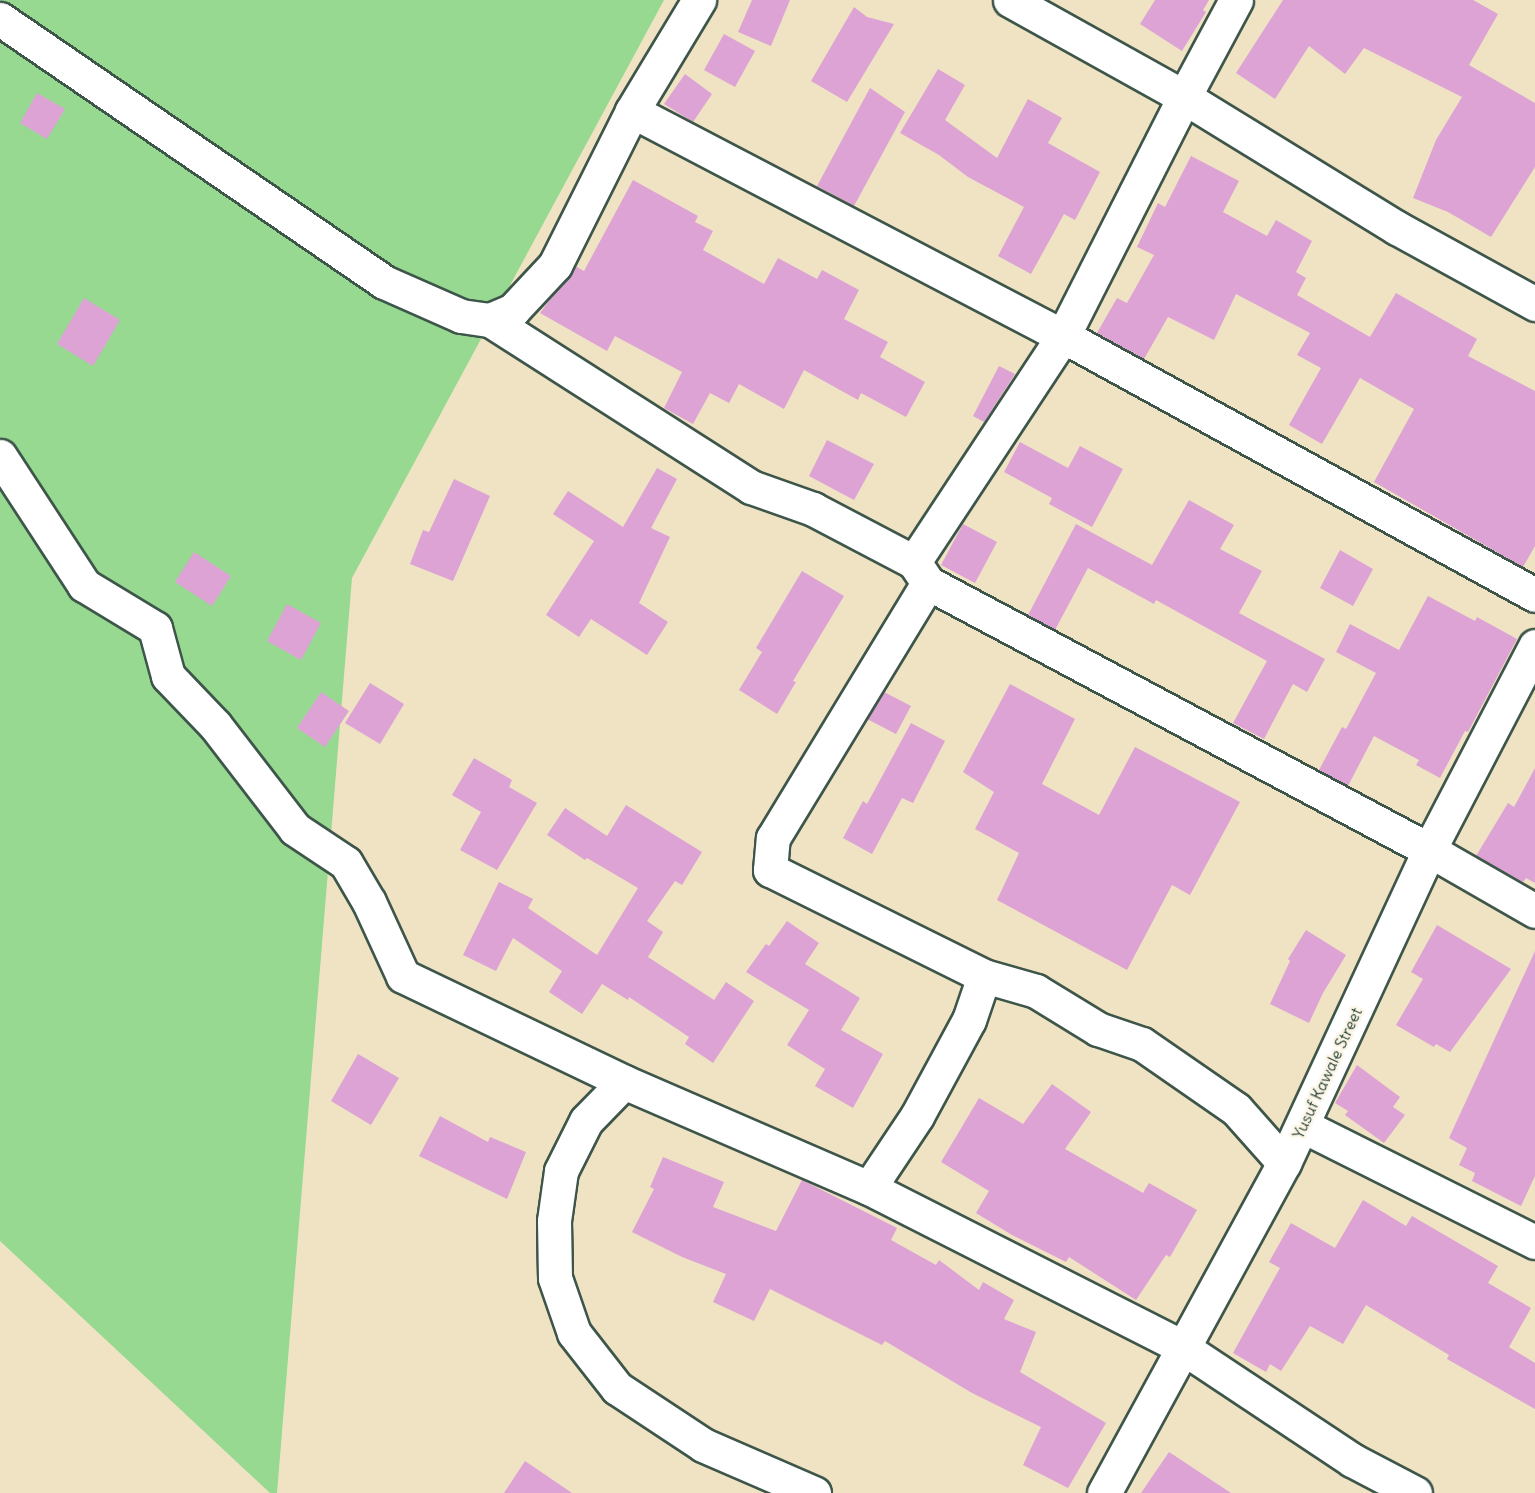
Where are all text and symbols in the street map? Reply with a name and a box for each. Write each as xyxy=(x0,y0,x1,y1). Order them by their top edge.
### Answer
street label: Yusuf Kawale Street xyxy=(1288,1004,1366,1142)

